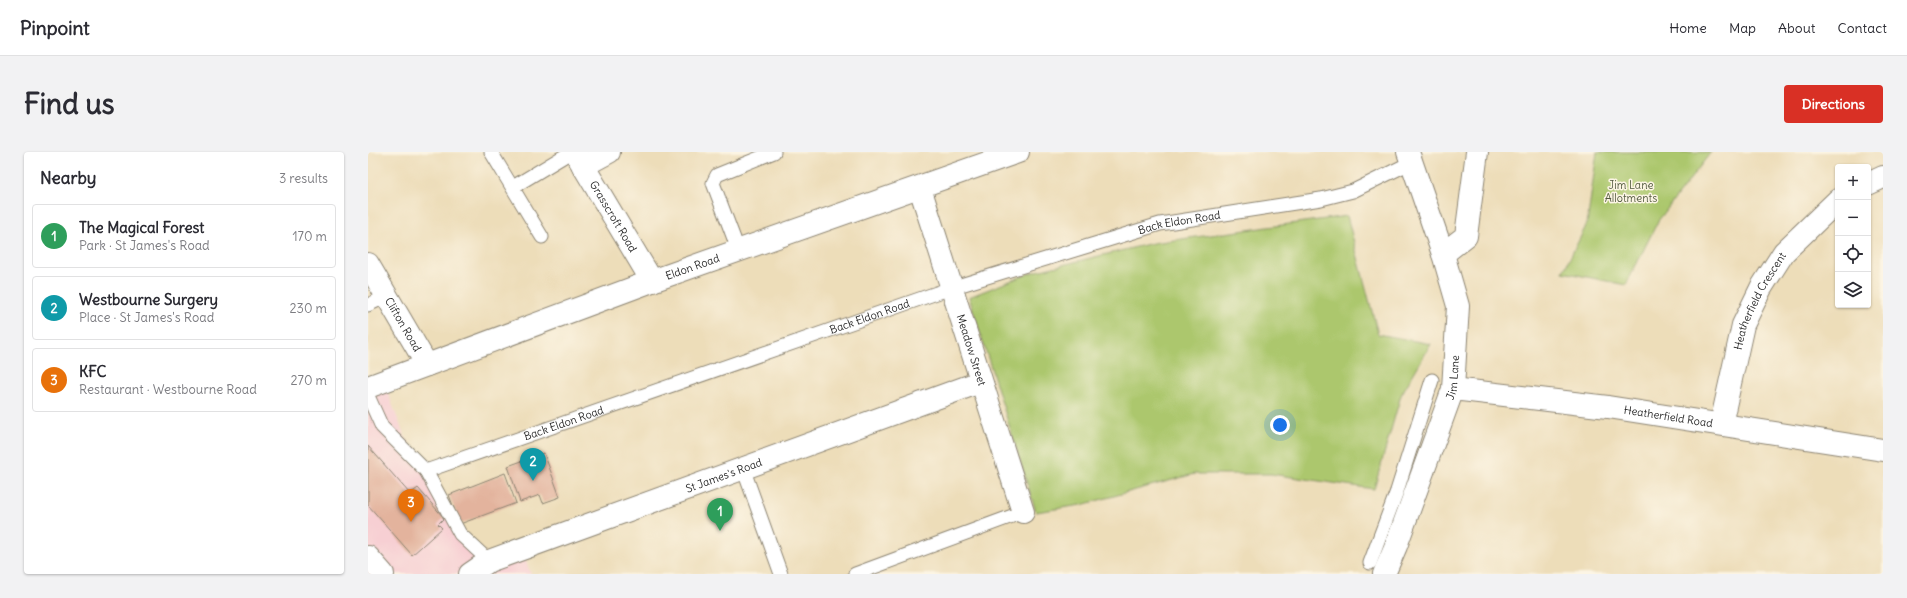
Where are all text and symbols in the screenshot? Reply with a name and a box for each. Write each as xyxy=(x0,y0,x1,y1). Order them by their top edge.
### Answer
text: Pinpoint xyxy=(20,16,90,40)
text: Home xyxy=(1669,19,1707,37)
text: Map xyxy=(1729,19,1756,37)
text: About xyxy=(1778,19,1816,37)
text: Contact xyxy=(1838,19,1887,37)
button: Directions xyxy=(1784,85,1883,123)
text: Find us xyxy=(24,86,115,122)
map controls xyxy=(1835,164,1871,308)
button: + xyxy=(1835,164,1871,200)
text: Nearby xyxy=(40,167,96,189)
text: 3 results xyxy=(279,170,328,187)
street label: Grasscroft Road xyxy=(587,178,640,255)
park label: Jim Lane Allotments xyxy=(1605,178,1657,205)
button: − xyxy=(1835,200,1871,236)
street label: Back Eldon Road xyxy=(1136,208,1222,237)
text: The Magical Forest xyxy=(79,218,204,237)
text: 1 xyxy=(51,228,57,245)
text: 170 m xyxy=(292,228,327,245)
button: locate xyxy=(1835,236,1871,272)
text: Park · St James's Road xyxy=(79,237,210,254)
street label: Heatherfield Crescent xyxy=(1731,249,1789,351)
street label: Eldon Road xyxy=(663,251,722,283)
button: layers xyxy=(1835,272,1871,308)
text: Westbourne Surgery xyxy=(79,290,218,309)
street label: Clifton Road xyxy=(382,295,425,355)
street label: Back Eldon Road xyxy=(828,296,912,337)
text: 2 xyxy=(50,300,58,317)
text: 230 m xyxy=(289,300,327,317)
text: Place · St James's Road xyxy=(79,309,214,326)
street label: Meadow Street xyxy=(954,312,990,388)
street label: Jim Lane xyxy=(1443,355,1462,402)
text: KFC xyxy=(79,362,106,381)
text: 3 xyxy=(50,372,58,389)
text: 270 m xyxy=(290,372,327,389)
text: Restaurant · Westbourne Road xyxy=(79,381,257,398)
street label: Back Eldon Road xyxy=(522,402,606,443)
street label: Heatherfield Road xyxy=(1623,403,1714,430)
your location xyxy=(1270,415,1290,435)
pin: 2 xyxy=(520,448,546,481)
street label: St James's Road xyxy=(684,455,764,496)
pin: 3 xyxy=(398,489,424,522)
pin: 1 xyxy=(707,498,733,531)

